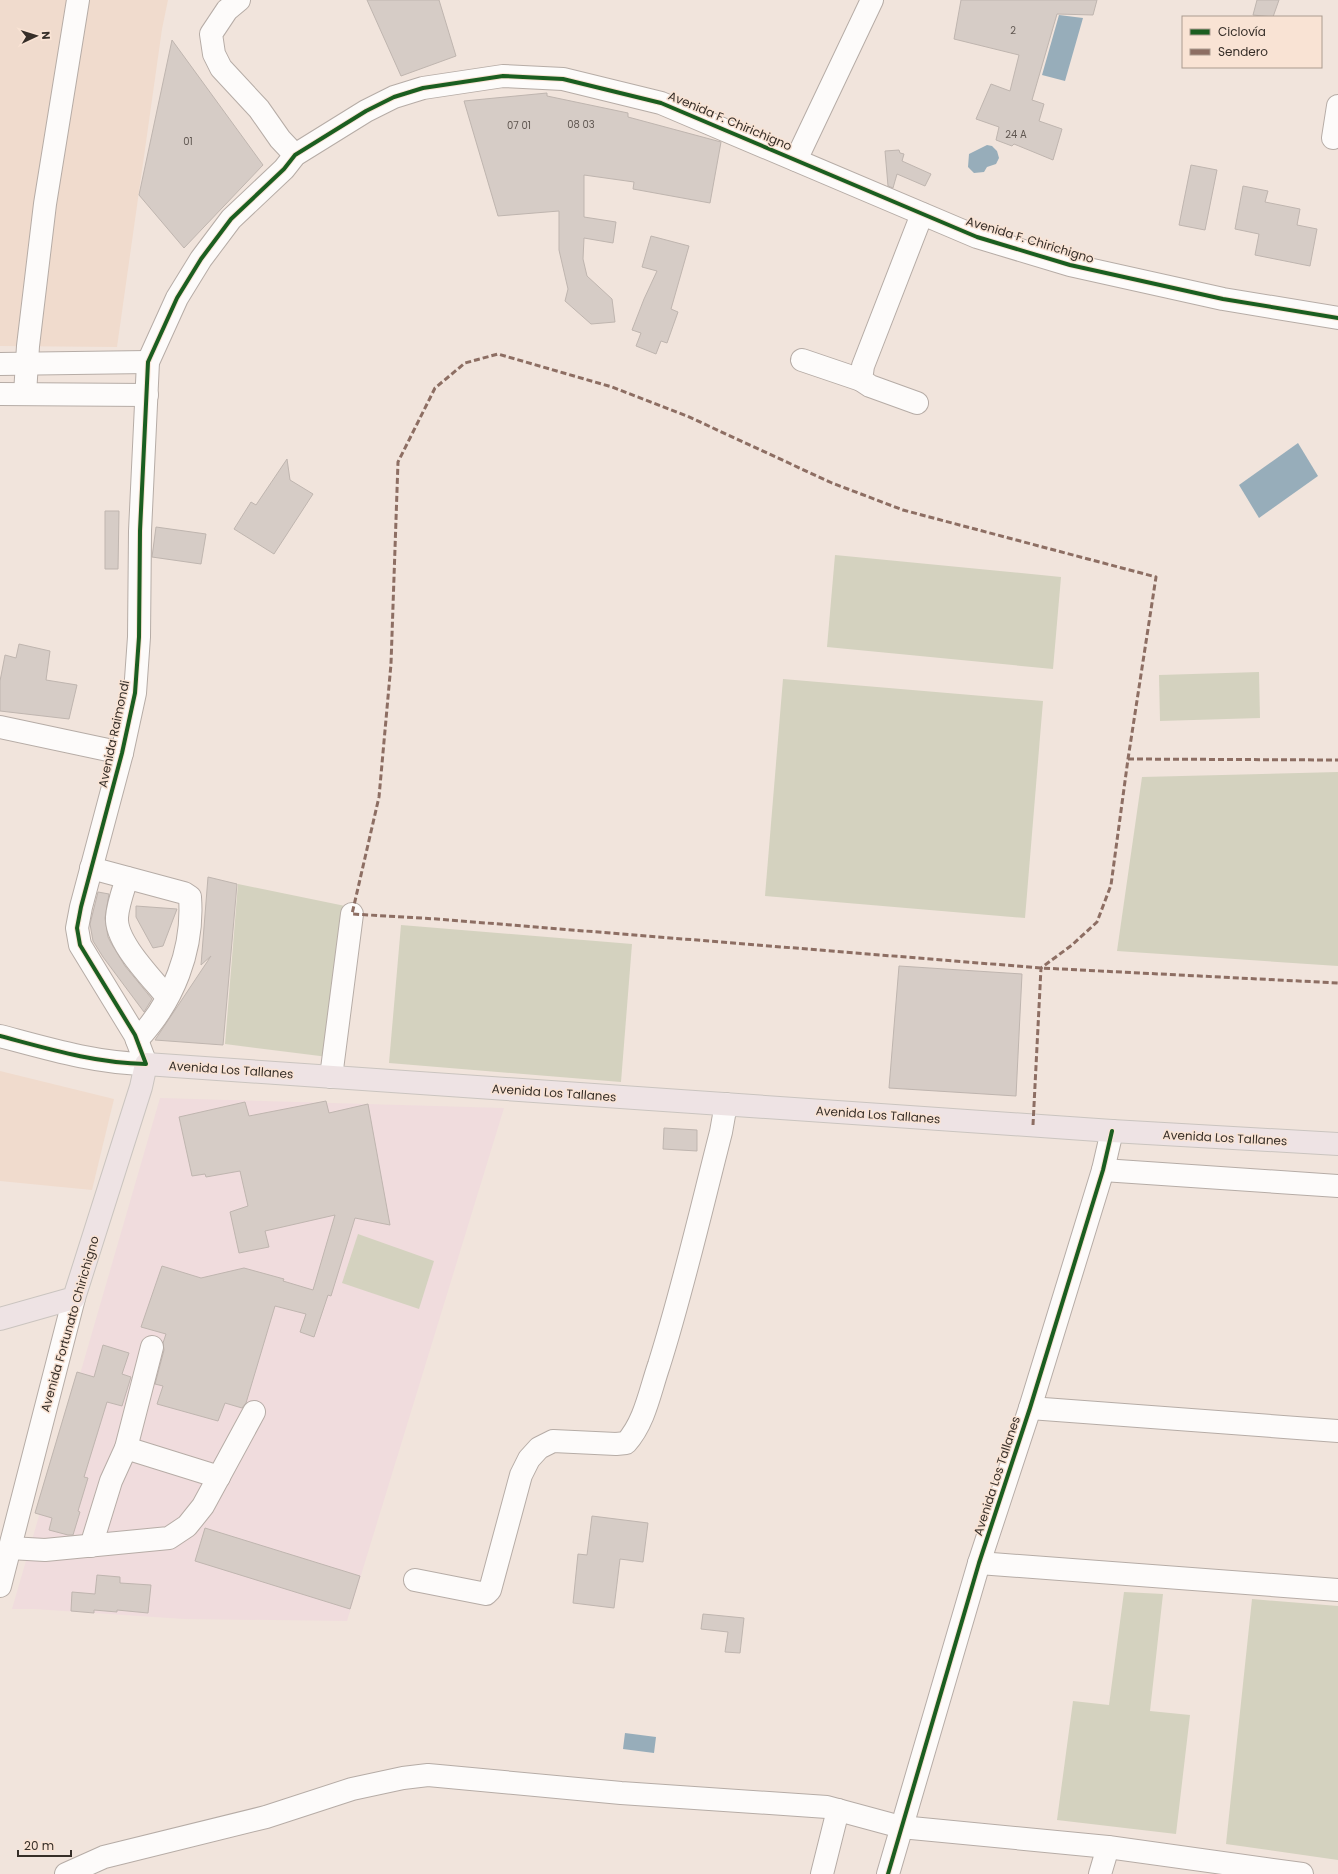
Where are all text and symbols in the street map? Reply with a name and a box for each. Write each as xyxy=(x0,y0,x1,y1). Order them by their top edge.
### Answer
north arrow xyxy=(16,16,56,56)
legend xyxy=(1182,16,1322,68)
house number: 2 xyxy=(1010,23,1016,38)
text: Ciclovía xyxy=(1218,23,1266,40)
text: N xyxy=(38,31,54,40)
text: Sendero xyxy=(1218,43,1268,60)
street label: Avenida F. Chirichigno xyxy=(666,87,795,154)
house number: 08 03 xyxy=(567,117,595,132)
house number: 07 01 xyxy=(507,118,531,133)
house number: 24 A xyxy=(1005,127,1027,142)
house number: 01 xyxy=(183,134,193,149)
street label: Avenida F. Chirichigno xyxy=(964,212,1096,267)
street label: Avenida Raimondi xyxy=(94,679,133,789)
street label: Avenida Los Tallanes xyxy=(168,1057,294,1082)
street label: Avenida Los Tallanes xyxy=(491,1080,617,1105)
street label: Avenida Los Tallanes xyxy=(815,1102,941,1127)
street label: Avenida Los Tallanes xyxy=(1162,1126,1288,1149)
street label: Avenida Fortunato Chirichigno xyxy=(36,1234,103,1414)
street label: Avenida Los Tallanes xyxy=(969,1414,1024,1538)
scale bar xyxy=(18,1832,71,1858)
text: 20 m xyxy=(24,1837,54,1854)

